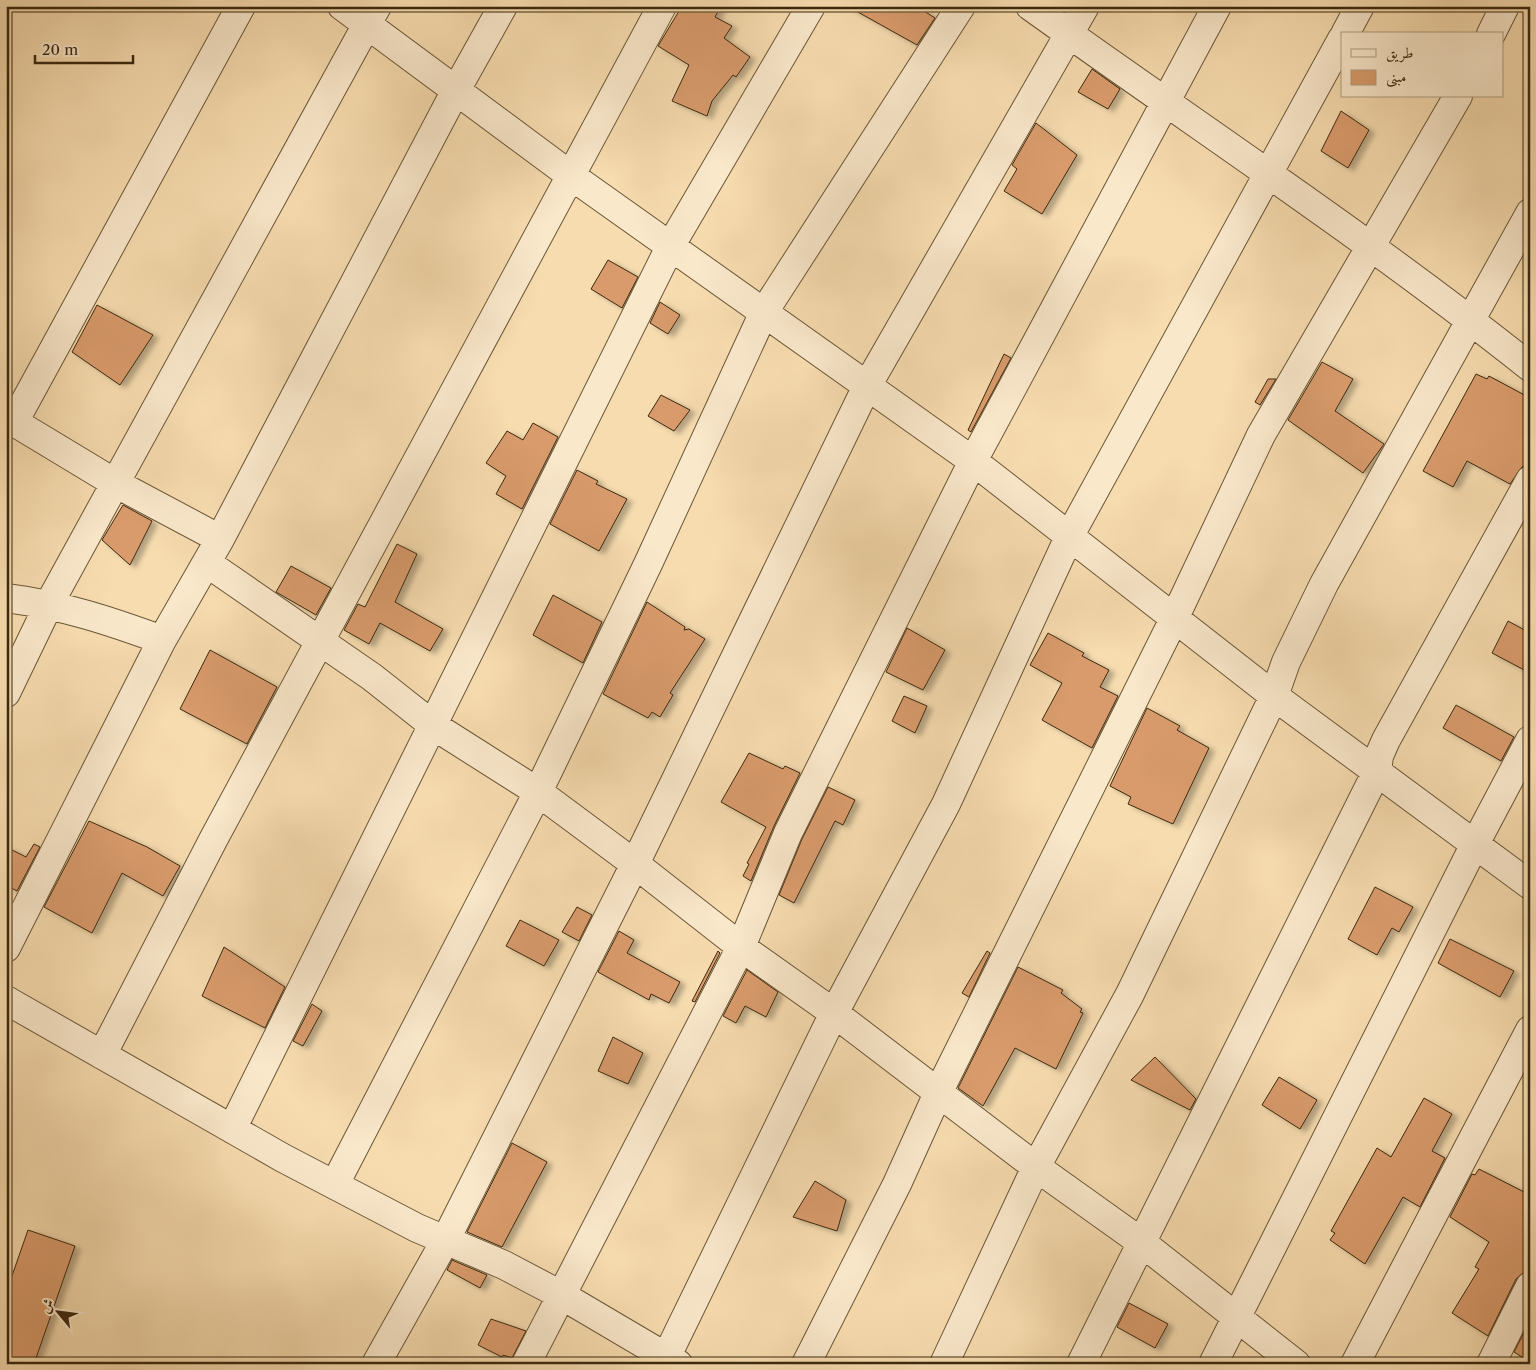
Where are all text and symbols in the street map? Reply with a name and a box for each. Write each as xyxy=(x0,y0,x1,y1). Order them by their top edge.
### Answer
scale bar xyxy=(35,32,132,64)
legend xyxy=(1341,32,1504,98)
text: 20 m xyxy=(42,40,78,59)
text: طريق xyxy=(1386,43,1413,63)
text: مبنى xyxy=(1386,67,1406,88)
north arrow xyxy=(32,1288,82,1338)
text: ش xyxy=(35,1295,58,1316)

